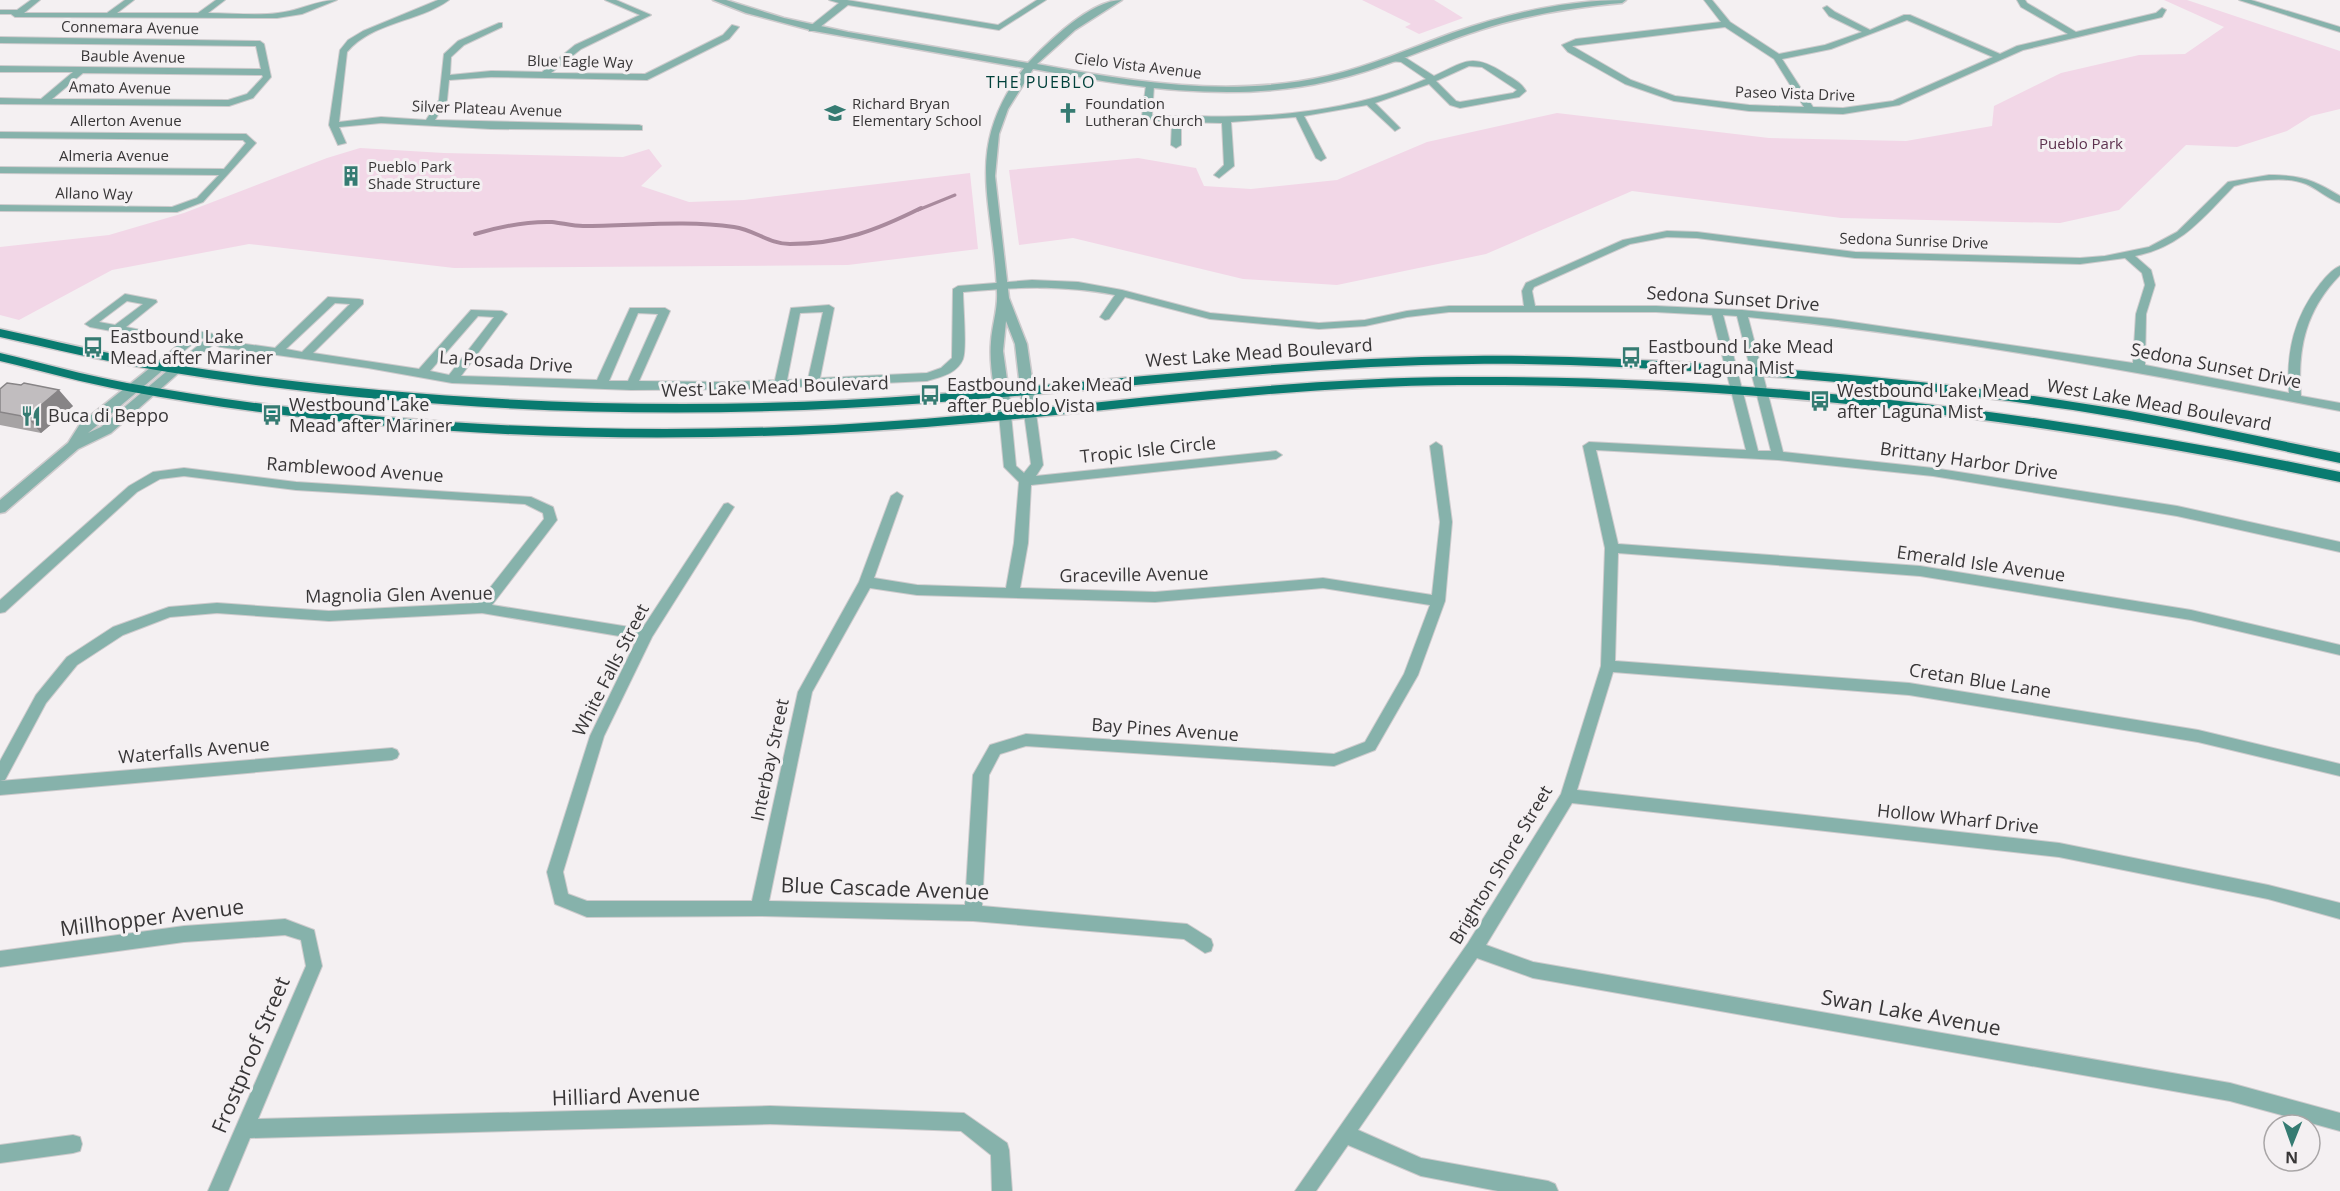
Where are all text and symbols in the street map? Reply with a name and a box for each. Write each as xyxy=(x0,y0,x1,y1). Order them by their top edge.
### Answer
street label: Connemara Avenue xyxy=(61,16,199,38)
street label: Bauble Avenue xyxy=(80,45,186,67)
street label: Cielo Vista Avenue xyxy=(1073,47,1203,83)
street label: Blue Eagle Way xyxy=(527,50,633,72)
district label: THE PUEBLO xyxy=(986,71,1096,93)
street label: Amato Avenue xyxy=(69,76,171,98)
street label: Paseo Vista Drive xyxy=(1735,81,1855,105)
place label: Richard Bryan Elementary School xyxy=(852,93,982,130)
place label: Foundation Lutheran Church xyxy=(1085,93,1203,130)
street label: Silver Plateau Avenue xyxy=(412,95,562,121)
school or university icon: Richard Bryan Elementary School xyxy=(823,101,847,125)
church icon: Foundation Lutheran Church xyxy=(1056,101,1080,125)
street label: Allerton Avenue xyxy=(70,110,182,130)
park label: Pueblo Park xyxy=(2039,133,2123,153)
street label: Almeria Avenue xyxy=(59,145,169,165)
place label: Pueblo Park Shade Structure xyxy=(368,156,480,193)
building icon: Pueblo Park Shade Structure xyxy=(339,164,363,188)
street label: Allano Way xyxy=(55,182,133,204)
street label: Sedona Sunrise Drive xyxy=(1839,227,1989,253)
street label: Sedona Sunset Drive xyxy=(1646,280,1820,316)
place label: Eastbound Lake Mead after Mariner xyxy=(110,324,274,369)
street label: West Lake Mead Boulevard xyxy=(1145,332,1373,372)
place label: Eastbound Lake Mead after Laguna Mist xyxy=(1648,334,1834,379)
bus stop icon: Eastbound Lake Mead after Mariner xyxy=(81,335,105,359)
street label: Sedona Sunset Drive xyxy=(2129,337,2304,393)
street label: La Posada Drive xyxy=(438,344,574,378)
bus stop icon: Eastbound Lake Mead after Laguna Mist xyxy=(1619,345,1643,369)
street label: West Lake Mead Boulevard xyxy=(661,370,889,402)
place label: Eastbound Lake Mead after Pueblo Vista xyxy=(947,372,1133,417)
street label: West Lake Mead Boulevard xyxy=(2045,372,2273,436)
place label: Westbound Lake Mead after Laguna Mist xyxy=(1837,378,2029,423)
bus stop icon: Eastbound Lake Mead after Pueblo Vista xyxy=(918,383,942,407)
bus stop icon: Westbound Lake Mead after Laguna Mist xyxy=(1808,389,1832,413)
place label: Westbound Lake Mead after Mariner xyxy=(289,392,453,437)
place label: Buca di Beppo xyxy=(48,403,169,427)
bus stop icon: Westbound Lake Mead after Mariner xyxy=(260,403,284,427)
restaurant icon: Buca di Beppo xyxy=(19,404,43,428)
street label: Tropic Isle Circle xyxy=(1079,430,1217,468)
street label: Brittany Harbor Drive xyxy=(1879,436,2060,484)
street label: Ramblewood Avenue xyxy=(266,451,444,487)
street label: Emerald Isle Avenue xyxy=(1895,539,2067,587)
street label: Graceville Avenue xyxy=(1059,561,1209,587)
street label: Magnolia Glen Avenue xyxy=(305,580,493,608)
street label: White Falls Street xyxy=(566,599,654,740)
street label: Cretan Blue Lane xyxy=(1907,657,2053,703)
street label: Interbay Street xyxy=(744,696,794,823)
street label: Bay Pines Avenue xyxy=(1091,712,1240,746)
street label: Waterfalls Avenue xyxy=(117,731,270,769)
street label: Brighton Shore Street xyxy=(1443,781,1557,948)
street label: Hollow Wharf Drive xyxy=(1876,798,2040,838)
street label: Blue Cascade Avenue xyxy=(780,870,990,906)
street label: Millhopper Avenue xyxy=(58,892,245,942)
street label: Frostproof Street xyxy=(204,972,296,1137)
street label: Swan Lake Avenue xyxy=(1819,982,2003,1042)
street label: Hilliard Avenue xyxy=(551,1078,701,1112)
north arrow xyxy=(2262,1113,2322,1173)
text: N xyxy=(2285,1147,2298,1169)

